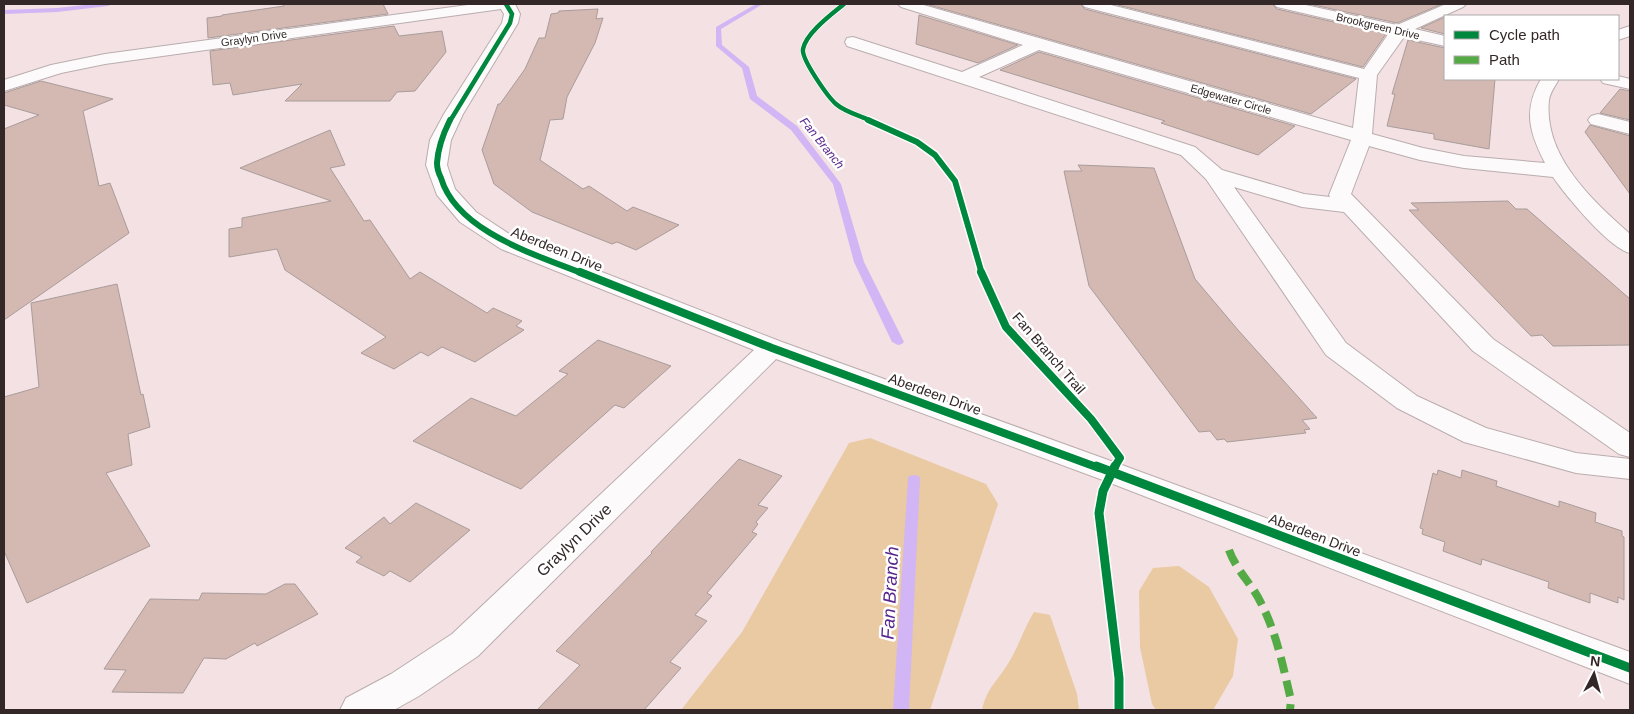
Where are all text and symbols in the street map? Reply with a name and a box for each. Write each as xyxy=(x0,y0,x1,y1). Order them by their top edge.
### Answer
street label: Brookgreen Drive xyxy=(1335,11,1421,41)
legend xyxy=(1444,15,1619,80)
text: Cycle path xyxy=(1489,26,1560,43)
street label: Graylyn Drive xyxy=(220,27,288,49)
text: Path xyxy=(1489,51,1520,68)
street label: Edgewater Circle xyxy=(1189,82,1273,116)
water label: Fan Branch xyxy=(797,114,847,172)
street label: Aberdeen Drive xyxy=(509,223,605,275)
street label: Fan Branch Trail xyxy=(1009,309,1089,397)
street label: Aberdeen Drive xyxy=(887,370,984,418)
street label: Graylyn Drive xyxy=(533,500,615,580)
street label: Aberdeen Drive xyxy=(1267,510,1363,560)
water label: Fan Branch xyxy=(878,546,902,640)
north arrow xyxy=(1569,649,1619,699)
text: N xyxy=(1589,653,1601,670)

